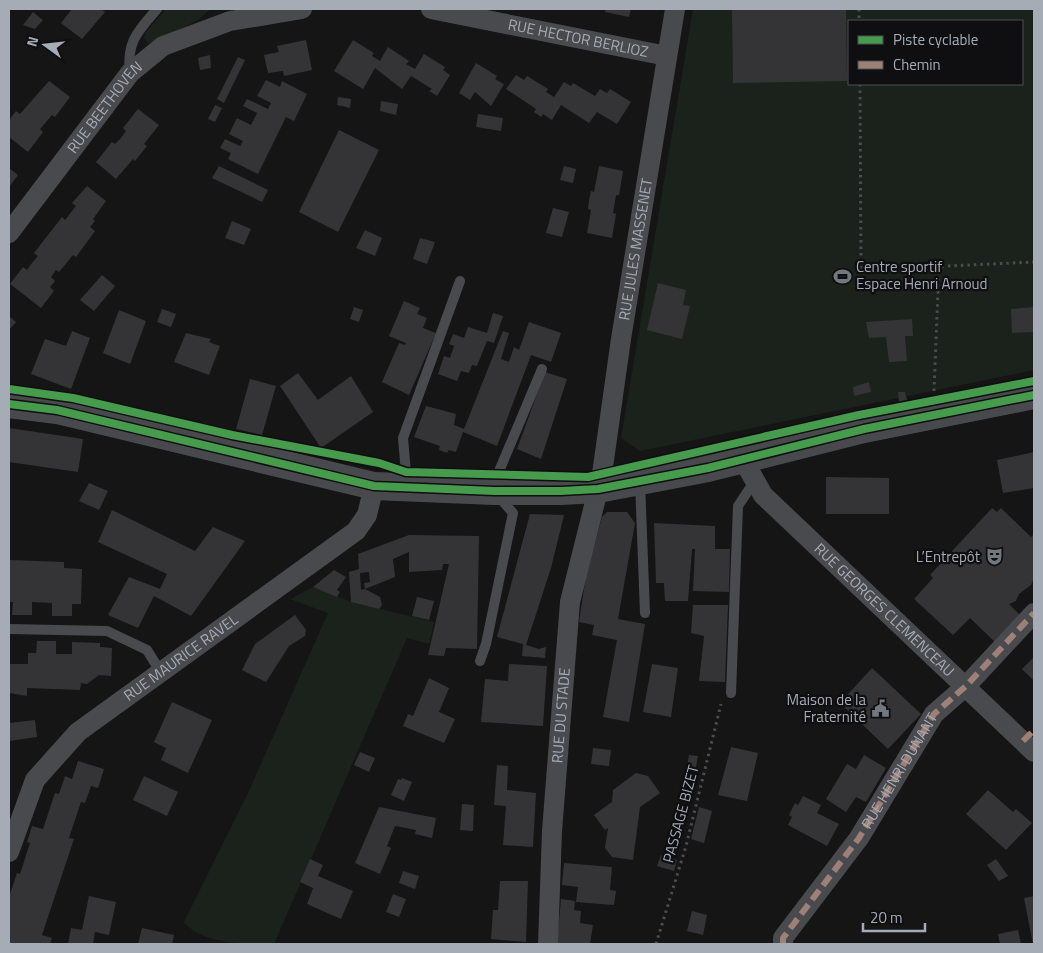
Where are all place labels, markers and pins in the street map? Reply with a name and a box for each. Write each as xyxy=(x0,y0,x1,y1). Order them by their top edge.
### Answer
place label: Centre sportif Espace Henri Arnoud xyxy=(856,255,987,295)
sports icon: Centre sportif Espace Henri Arnoud xyxy=(832,266,852,286)
place label: L’Entrepôt xyxy=(916,545,981,568)
theatre icon: L’Entrepôt xyxy=(984,547,1004,567)
place label: Maison de la Fraternité xyxy=(787,688,866,728)
public building icon: Maison de la Fraternité xyxy=(870,699,890,719)

